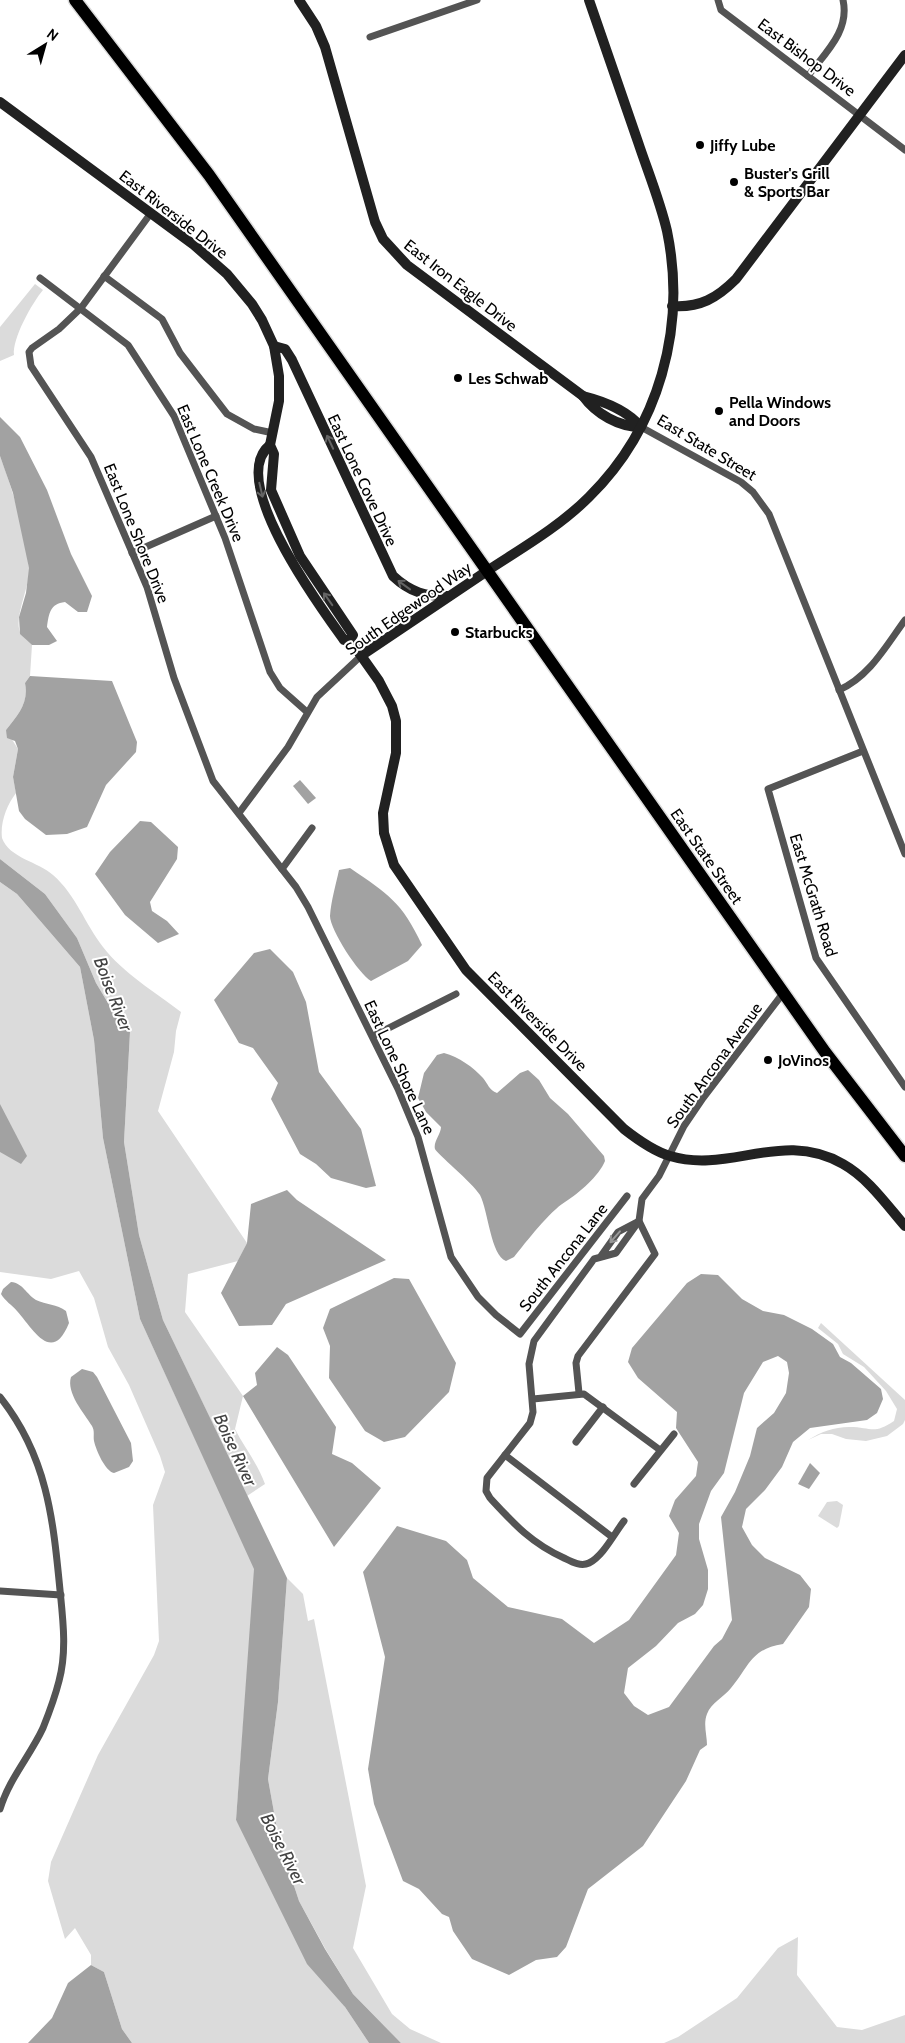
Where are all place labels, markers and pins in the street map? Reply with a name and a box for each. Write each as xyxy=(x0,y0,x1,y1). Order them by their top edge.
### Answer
place label: Jiffy Lube xyxy=(709,136,775,155)
marker: Jiffy Lube xyxy=(694,139,706,151)
place label: Buster's Grill & Sports Bar xyxy=(744,164,830,201)
marker: Buster's Grill & Sports Bar xyxy=(728,176,740,188)
place label: Les Schwab xyxy=(468,369,548,388)
marker: Les Schwab xyxy=(452,372,464,384)
place label: Pella Windows and Doors xyxy=(729,393,831,430)
marker: Pella Windows and Doors xyxy=(713,405,725,417)
place label: Starbucks xyxy=(465,623,533,642)
marker: Starbucks xyxy=(449,626,461,638)
place label: JoVinos xyxy=(777,1051,829,1070)
marker: JoVinos xyxy=(762,1054,774,1066)

